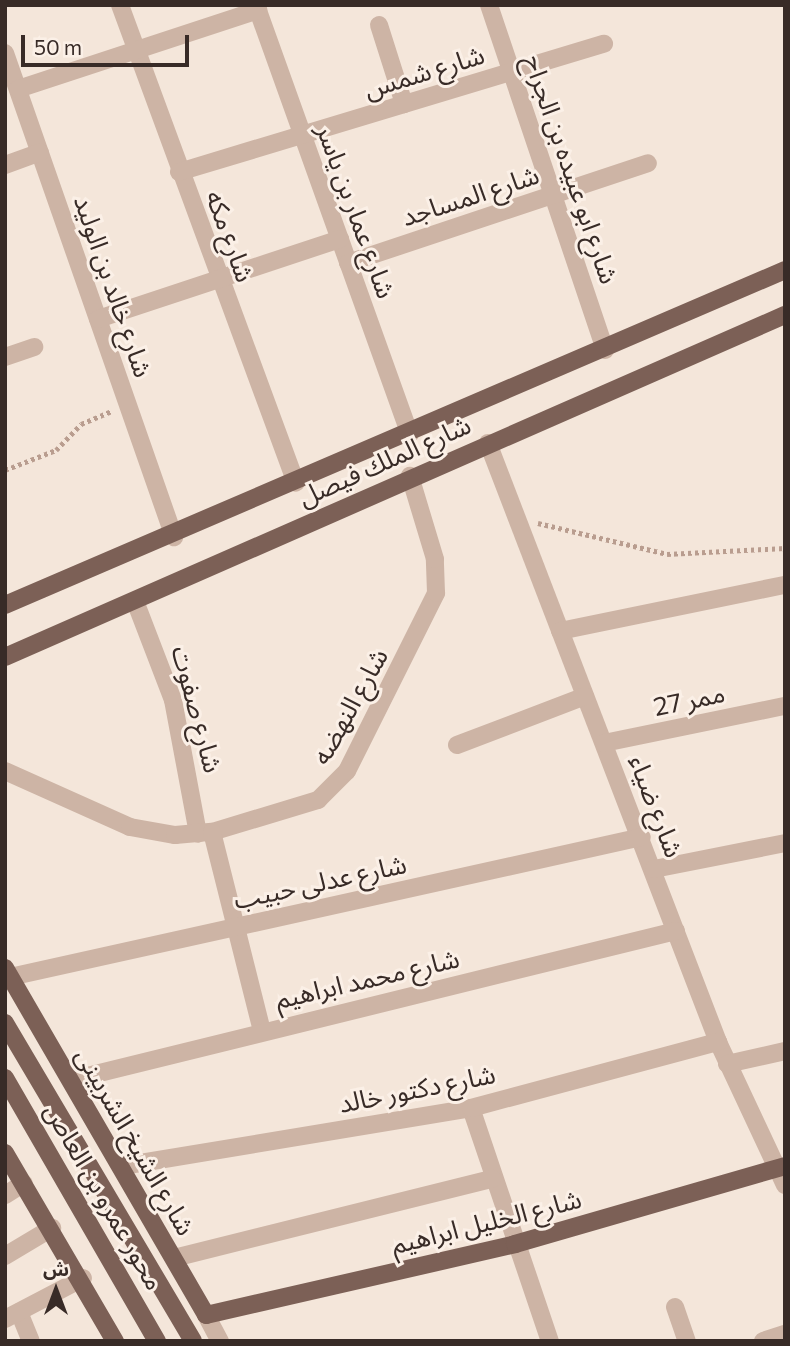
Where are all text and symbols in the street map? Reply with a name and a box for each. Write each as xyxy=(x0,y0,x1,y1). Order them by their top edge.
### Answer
scale bar xyxy=(24,21,192,65)
text: 50 m xyxy=(34,34,82,59)
street label: شارع شمس xyxy=(360,38,488,104)
street label: شارع ابو عبيده بن الجراح xyxy=(518,50,626,288)
street label: شارع عمار بن ياسر xyxy=(311,120,403,302)
street label: شارع المساجد xyxy=(397,158,543,232)
street label: شارع مكه xyxy=(200,186,262,286)
street label: شارع خالد بن الوليد xyxy=(68,191,160,381)
street label: شارع الملك فيصل xyxy=(293,408,475,512)
street label: شارع صفوت xyxy=(166,642,230,776)
street label: شارع النهضه xyxy=(304,642,394,770)
street label: ممر 27 xyxy=(651,676,727,722)
street label: شارع ضياء xyxy=(623,750,691,862)
street label: شارع عدلى حبيب xyxy=(231,847,409,915)
street label: شارع محمد ابراهيم xyxy=(272,942,462,1014)
street label: شارع الشيخ الشربينى xyxy=(70,1042,202,1240)
street label: شارع دكتور خالد xyxy=(336,1058,498,1118)
street label: محور عمرو بن العاص xyxy=(39,1097,171,1295)
street label: شارع الخليل ابراهيم xyxy=(388,1182,584,1260)
north arrow xyxy=(21,1255,91,1325)
text: ش xyxy=(43,1257,69,1280)

